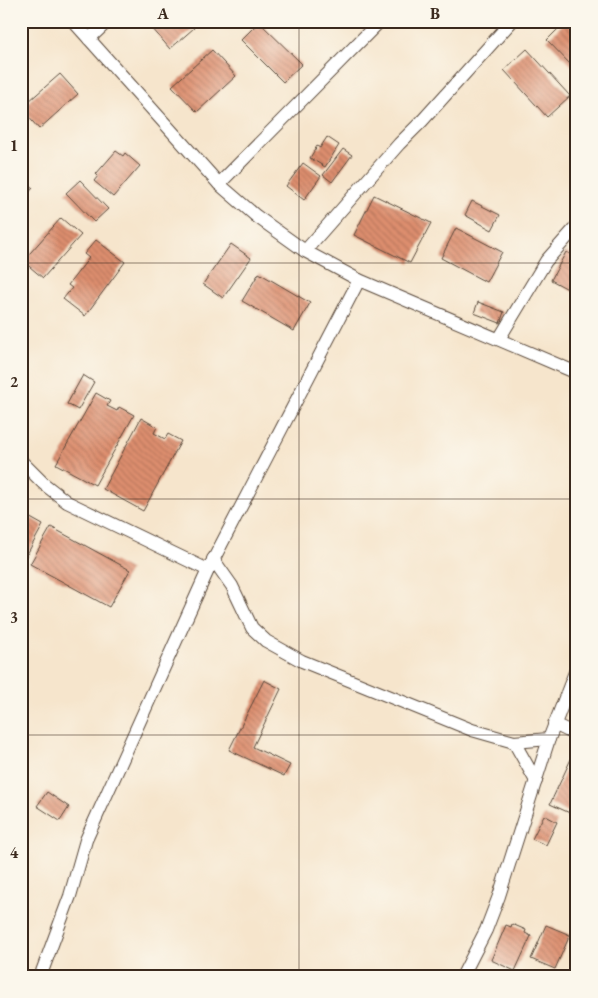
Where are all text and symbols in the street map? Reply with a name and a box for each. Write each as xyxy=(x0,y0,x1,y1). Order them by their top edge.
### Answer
text: A xyxy=(156,3,169,24)
text: B xyxy=(430,3,440,24)
text: 1 xyxy=(10,135,18,156)
text: 2 xyxy=(10,371,19,392)
text: 3 xyxy=(10,607,18,628)
text: 4 xyxy=(10,842,19,863)

